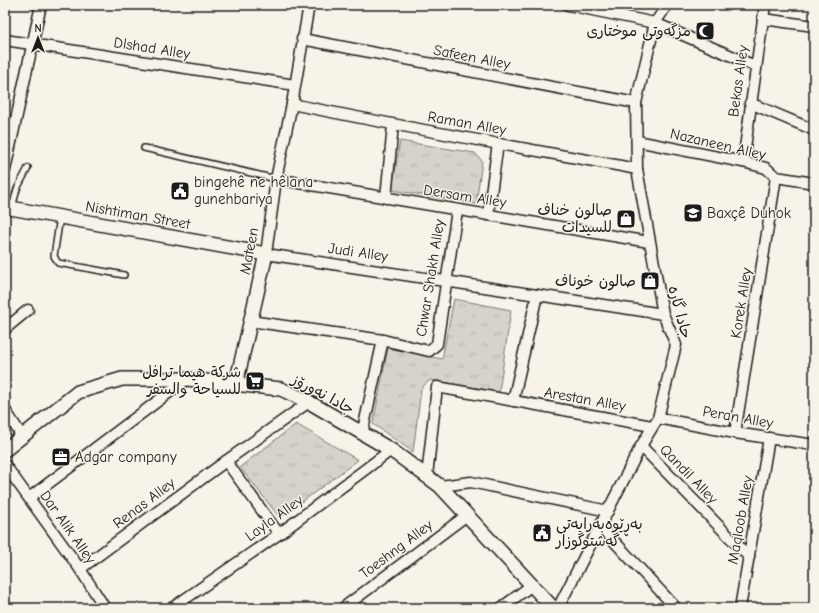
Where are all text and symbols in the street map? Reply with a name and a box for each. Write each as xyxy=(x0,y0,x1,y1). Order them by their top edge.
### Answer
north arrow xyxy=(18,18,58,58)
mosque icon: مزگەوتی موختاری xyxy=(694,20,716,42)
text: N xyxy=(34,22,42,35)
place label: مزگەوتی موختاری xyxy=(587,22,691,41)
street label: Dlshad Alley xyxy=(112,33,192,63)
street label: Safeen Alley xyxy=(432,41,512,73)
street label: Bekas Alley xyxy=(724,44,752,118)
street label: Raman Alley xyxy=(426,107,508,139)
street label: Nazaneen Alley xyxy=(668,124,768,164)
place label: bingehê ne hêlana gunehbariya xyxy=(194,173,313,208)
public building icon: bingehê ne hêlana gunehbariya xyxy=(169,180,191,202)
street label: Dersam Alley xyxy=(422,181,508,211)
street label: Nishtiman Street xyxy=(84,197,193,233)
place label: صالون خناف للسيدات xyxy=(538,201,612,236)
school or university icon: Baxçê Duhok xyxy=(682,202,704,224)
place label: Baxçê Duhok xyxy=(707,204,792,222)
shop icon: صالون خناف للسيدات xyxy=(615,208,637,230)
street label: Chwar Shakh Alley xyxy=(412,218,448,338)
street label: Mateen xyxy=(236,226,262,276)
street label: Judi Alley xyxy=(327,239,389,265)
street label: Korek Alley xyxy=(727,266,756,340)
shop icon: صالون خوناف xyxy=(639,270,661,292)
place label: صالون خوناف xyxy=(555,272,636,291)
street label: جادا گارە xyxy=(664,284,696,340)
place label: شركة هيما ترافل للسياحة والسفر xyxy=(142,363,241,399)
supermarket icon: شركة هيما ترافل للسياحة والسفر xyxy=(244,370,266,392)
street label: جادا نەورۆز xyxy=(288,370,357,418)
street label: Arestan Alley xyxy=(543,383,627,415)
street label: Peran Alley xyxy=(701,402,775,432)
street label: Qandil Alley xyxy=(656,440,722,508)
office icon: Adgar company xyxy=(50,446,72,468)
place label: Adgar company xyxy=(75,448,177,466)
street label: Renas Alley xyxy=(109,474,179,532)
street label: Maqloob Alley xyxy=(723,474,757,566)
street label: Dar Alik Alley xyxy=(36,487,100,567)
street label: Layla Alley xyxy=(242,491,307,545)
street label: Toeshng Alley xyxy=(356,515,436,582)
place label: بەڕێوەبەرایەتی گەشتوگوزار xyxy=(555,515,643,550)
public building icon: بەڕێوەبەرایەتی گەشتوگوزار xyxy=(531,522,553,544)

